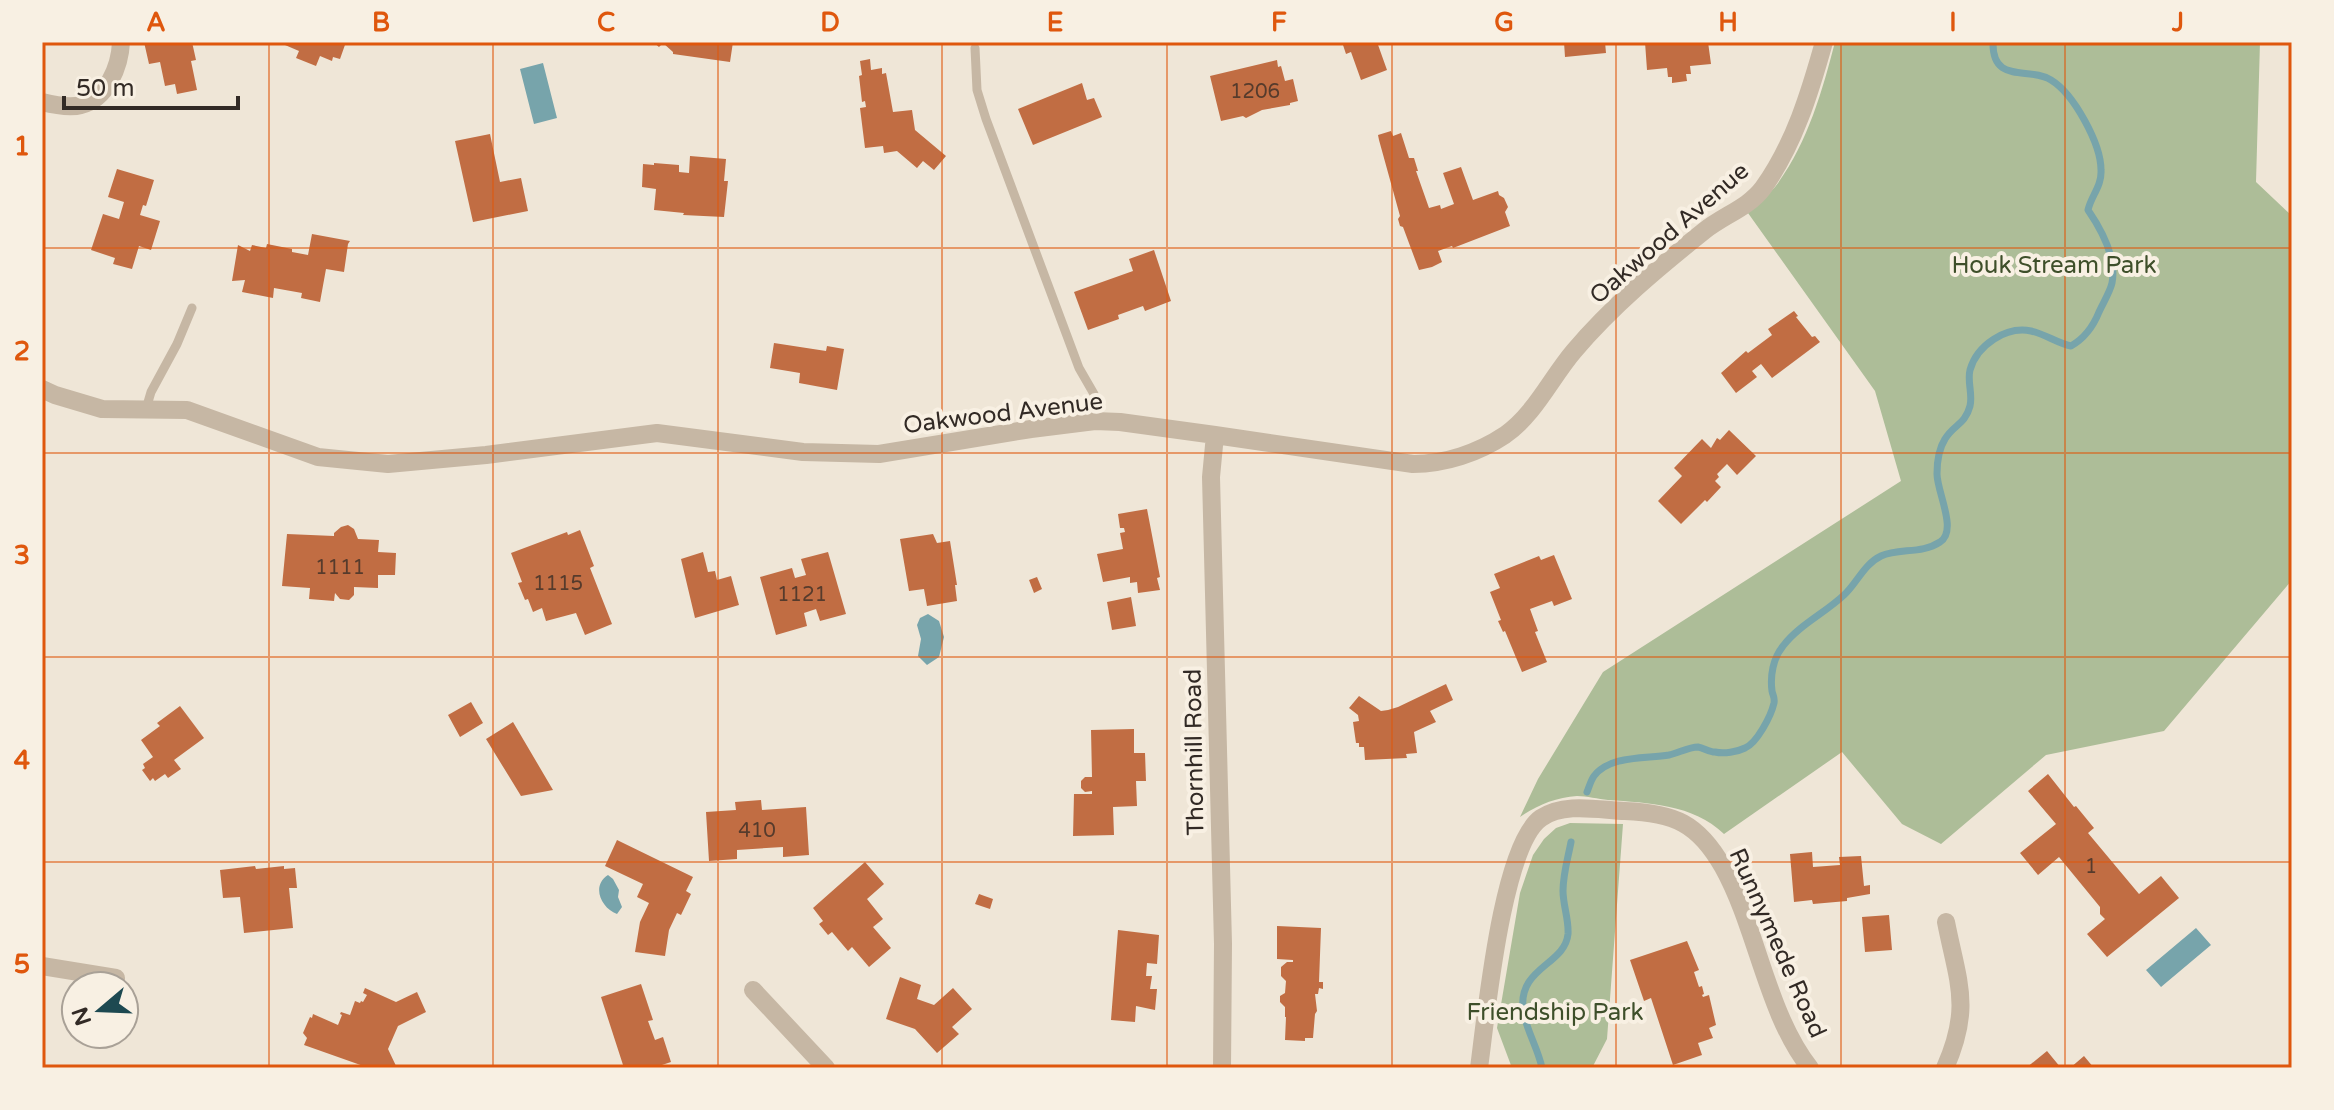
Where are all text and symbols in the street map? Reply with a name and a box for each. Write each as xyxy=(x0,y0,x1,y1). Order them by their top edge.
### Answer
text: A xyxy=(146,7,166,38)
text: B xyxy=(372,7,390,38)
text: C xyxy=(597,7,615,38)
text: D xyxy=(820,7,840,38)
text: E xyxy=(1047,7,1063,38)
text: F xyxy=(1271,7,1287,38)
text: G xyxy=(1494,7,1514,38)
text: H xyxy=(1718,7,1738,38)
text: I xyxy=(1949,7,1957,38)
text: J xyxy=(2171,7,2184,38)
scale bar xyxy=(64,60,238,110)
text: 50 m xyxy=(76,74,134,103)
house number: 1206 xyxy=(1230,80,1280,104)
text: 1 xyxy=(14,131,30,162)
street label: Oakwood Avenue xyxy=(1584,156,1755,310)
park label: Houk Stream Park xyxy=(1951,251,2157,280)
text: 2 xyxy=(14,336,30,367)
street label: Oakwood Avenue xyxy=(901,387,1105,440)
text: 3 xyxy=(14,540,30,571)
house number: 1111 xyxy=(315,556,365,580)
house number: 1115 xyxy=(533,572,583,596)
house number: 1121 xyxy=(777,583,827,607)
street label: Thornhill Road xyxy=(1179,668,1210,836)
text: 4 xyxy=(14,745,30,776)
house number: 410 xyxy=(738,819,776,843)
street label: Runnymede Road xyxy=(1723,844,1832,1043)
house number: 1 xyxy=(2085,855,2097,879)
text: 5 xyxy=(14,949,30,980)
north arrow xyxy=(60,970,140,1050)
park label: Friendship Park xyxy=(1466,998,1644,1027)
text: N xyxy=(67,1004,97,1029)

